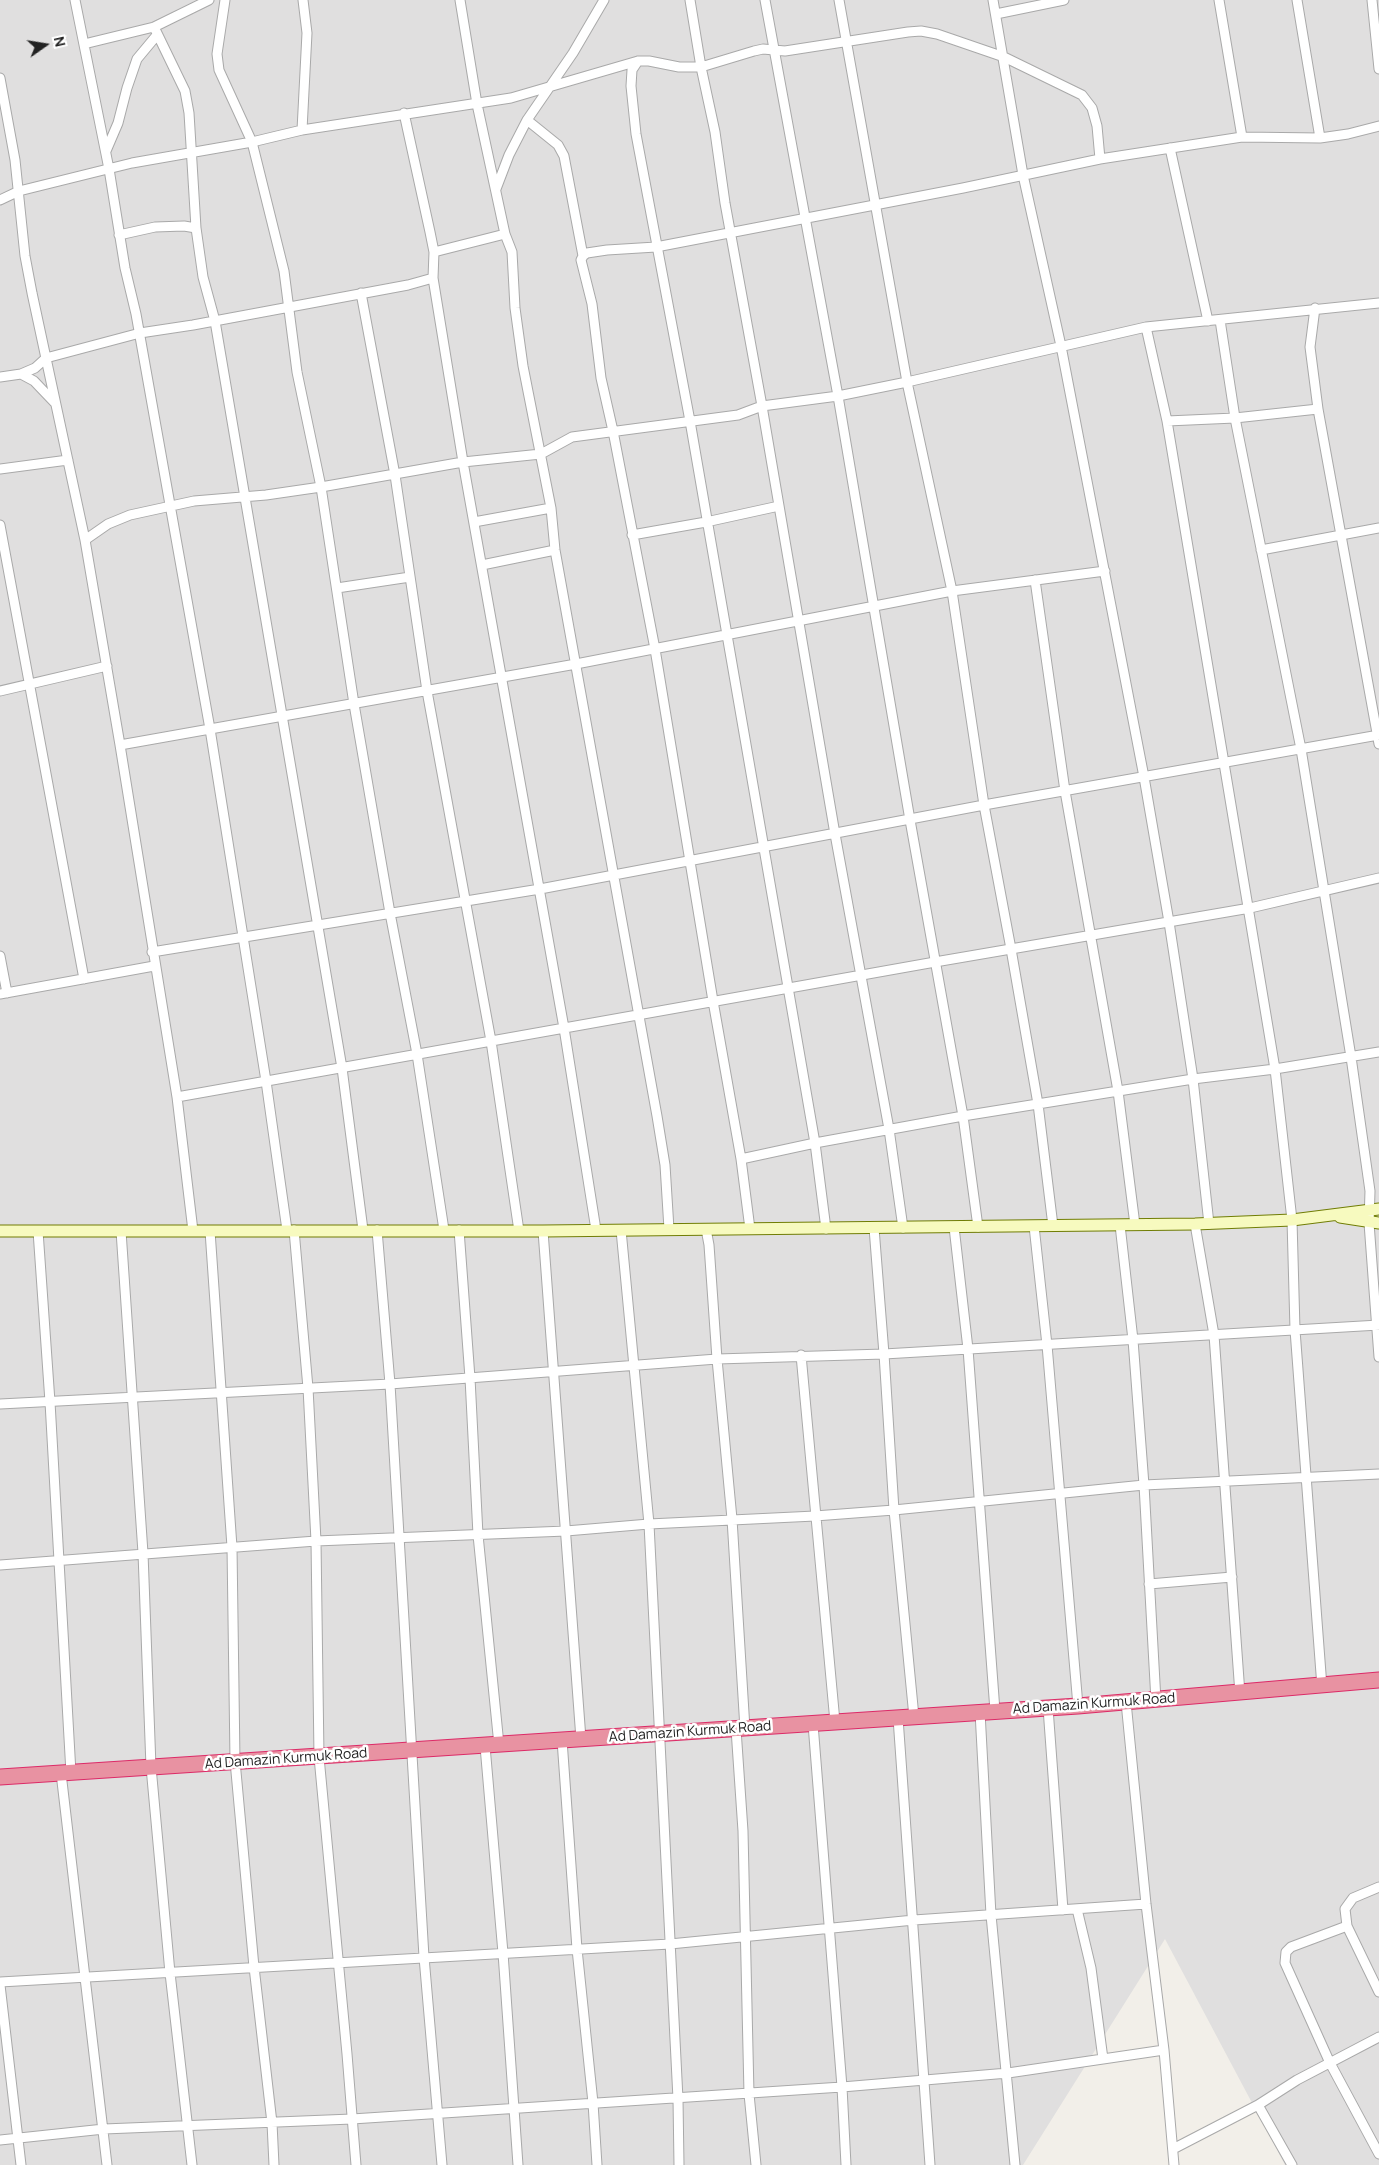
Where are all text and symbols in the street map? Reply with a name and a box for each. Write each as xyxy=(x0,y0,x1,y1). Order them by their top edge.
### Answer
north arrow xyxy=(20,20,70,70)
text: N xyxy=(50,34,70,49)
street label: Ad Damazin Kurmuk Road xyxy=(1012,1690,1176,1718)
street label: Ad Damazin Kurmuk Road xyxy=(608,1718,772,1746)
street label: Ad Damazin Kurmuk Road xyxy=(204,1745,368,1773)

